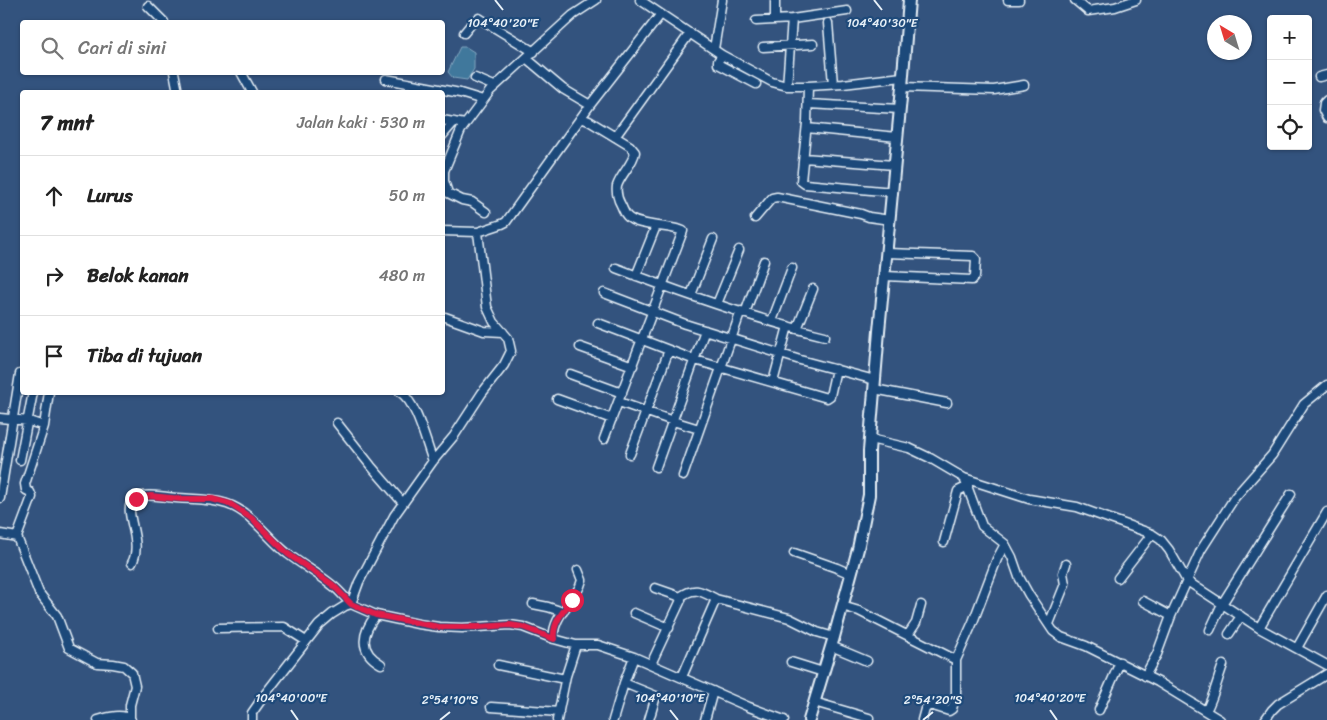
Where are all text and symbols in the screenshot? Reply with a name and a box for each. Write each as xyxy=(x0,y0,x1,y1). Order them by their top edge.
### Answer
text: 104°40'20"E xyxy=(467,12,540,34)
text: 104°40'30"E xyxy=(847,12,919,34)
north arrow xyxy=(1207,15,1252,60)
map controls xyxy=(1267,15,1312,150)
button: + xyxy=(1267,15,1312,60)
search box xyxy=(20,20,445,75)
text: Cari di sini xyxy=(78,31,166,64)
icon: search xyxy=(38,34,66,62)
button: − xyxy=(1267,60,1312,105)
text: 7 mnt xyxy=(40,104,93,142)
button: locate xyxy=(1267,105,1312,150)
text: Jalan kaki · 530 m xyxy=(297,108,425,137)
text: Lurus xyxy=(87,179,133,212)
text: 50 m xyxy=(389,181,425,210)
icon: ahead xyxy=(40,182,68,210)
text: Belok kanan xyxy=(87,259,189,292)
text: 480 m xyxy=(379,261,425,290)
icon: right xyxy=(40,262,68,290)
text: Tiba di tujuan xyxy=(87,339,202,372)
icon: arrive xyxy=(40,342,68,370)
route end xyxy=(125,488,148,511)
route start xyxy=(561,589,584,612)
text: 104°40'00"E xyxy=(255,687,328,709)
text: 104°40'10"E xyxy=(635,687,706,709)
text: 104°40'20"E xyxy=(1014,687,1087,709)
text: 2°54'10"S xyxy=(422,689,479,711)
text: 2°54'20"S xyxy=(904,689,963,711)

